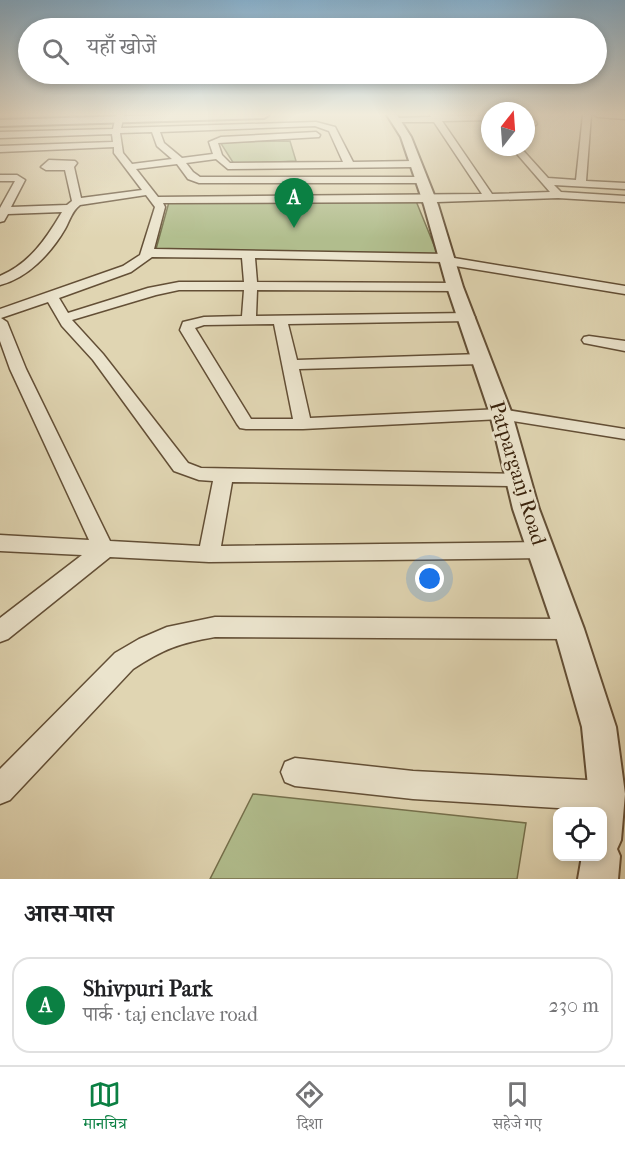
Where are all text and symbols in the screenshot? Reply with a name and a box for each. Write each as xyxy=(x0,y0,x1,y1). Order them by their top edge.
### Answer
search box xyxy=(18,18,607,84)
text: यहाँ खोजें xyxy=(87,34,156,60)
icon: search xyxy=(39,35,72,68)
north arrow xyxy=(481,102,535,156)
pin: A xyxy=(274,178,314,228)
street label: Patparganj Road xyxy=(485,398,551,548)
your location xyxy=(415,564,444,593)
map controls xyxy=(553,807,607,861)
button: locate xyxy=(553,807,607,861)
text: आस-पास xyxy=(24,898,113,929)
text: Shivpuri Park xyxy=(83,976,212,1002)
text: A xyxy=(39,994,52,1017)
text: 230 m xyxy=(549,994,599,1017)
text: पार्क · taj enclave road xyxy=(83,1003,258,1026)
tab: मानचित्र xyxy=(83,1078,127,1139)
tab: दिशा xyxy=(293,1078,326,1139)
tab: सहेजे गए xyxy=(493,1078,542,1139)

